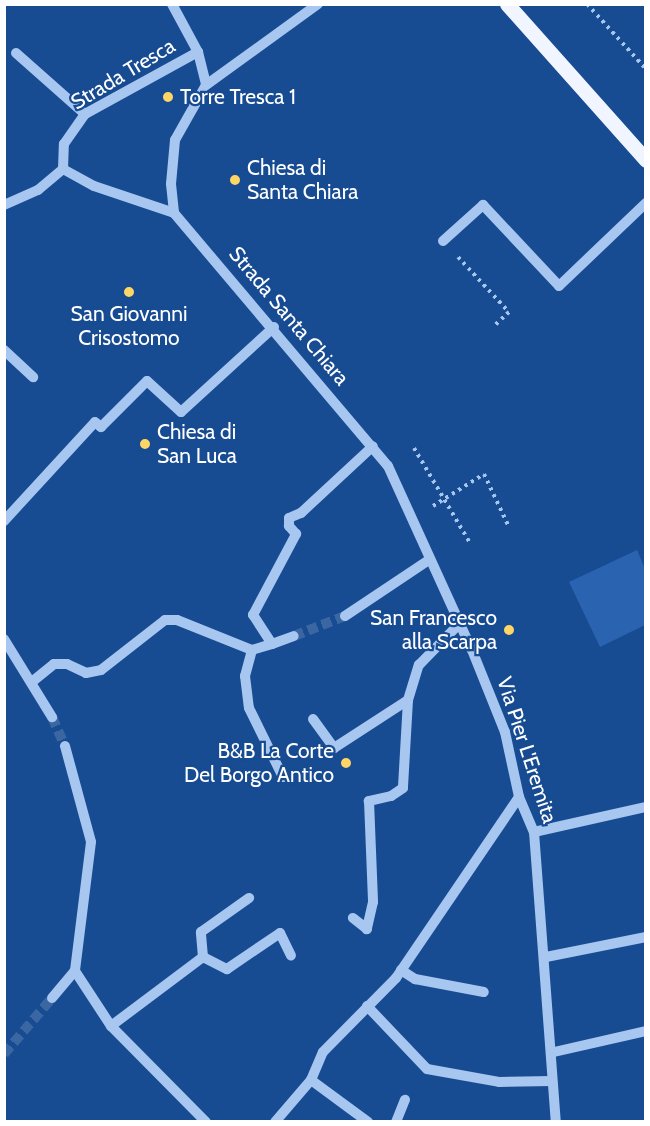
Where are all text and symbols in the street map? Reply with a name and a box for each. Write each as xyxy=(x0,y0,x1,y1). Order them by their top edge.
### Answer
street label: Strada Tresca xyxy=(66,33,180,115)
place label: Torre Tresca 1 xyxy=(180,84,296,110)
marker: Torre Tresca 1 xyxy=(161,90,175,104)
place label: Chiesa di Santa Chiara xyxy=(247,155,358,205)
marker: Chiesa di Santa Chiara xyxy=(228,173,242,187)
street label: Strada Santa Chiara xyxy=(224,242,354,390)
marker: San Giovanni Crisostomo xyxy=(122,285,136,299)
place label: San Giovanni Crisostomo xyxy=(71,301,187,351)
place label: Chiesa di San Luca xyxy=(157,419,237,469)
marker: Chiesa di San Luca xyxy=(138,437,152,451)
place label: San Francesco alla Scarpa xyxy=(370,605,497,655)
marker: San Francesco alla Scarpa xyxy=(502,623,516,637)
street label: Via Pier L'Eremita xyxy=(491,674,563,826)
place label: B&B La Corte Del Borgo Antico xyxy=(184,738,334,788)
marker: B&B La Corte Del Borgo Antico xyxy=(339,756,353,770)

